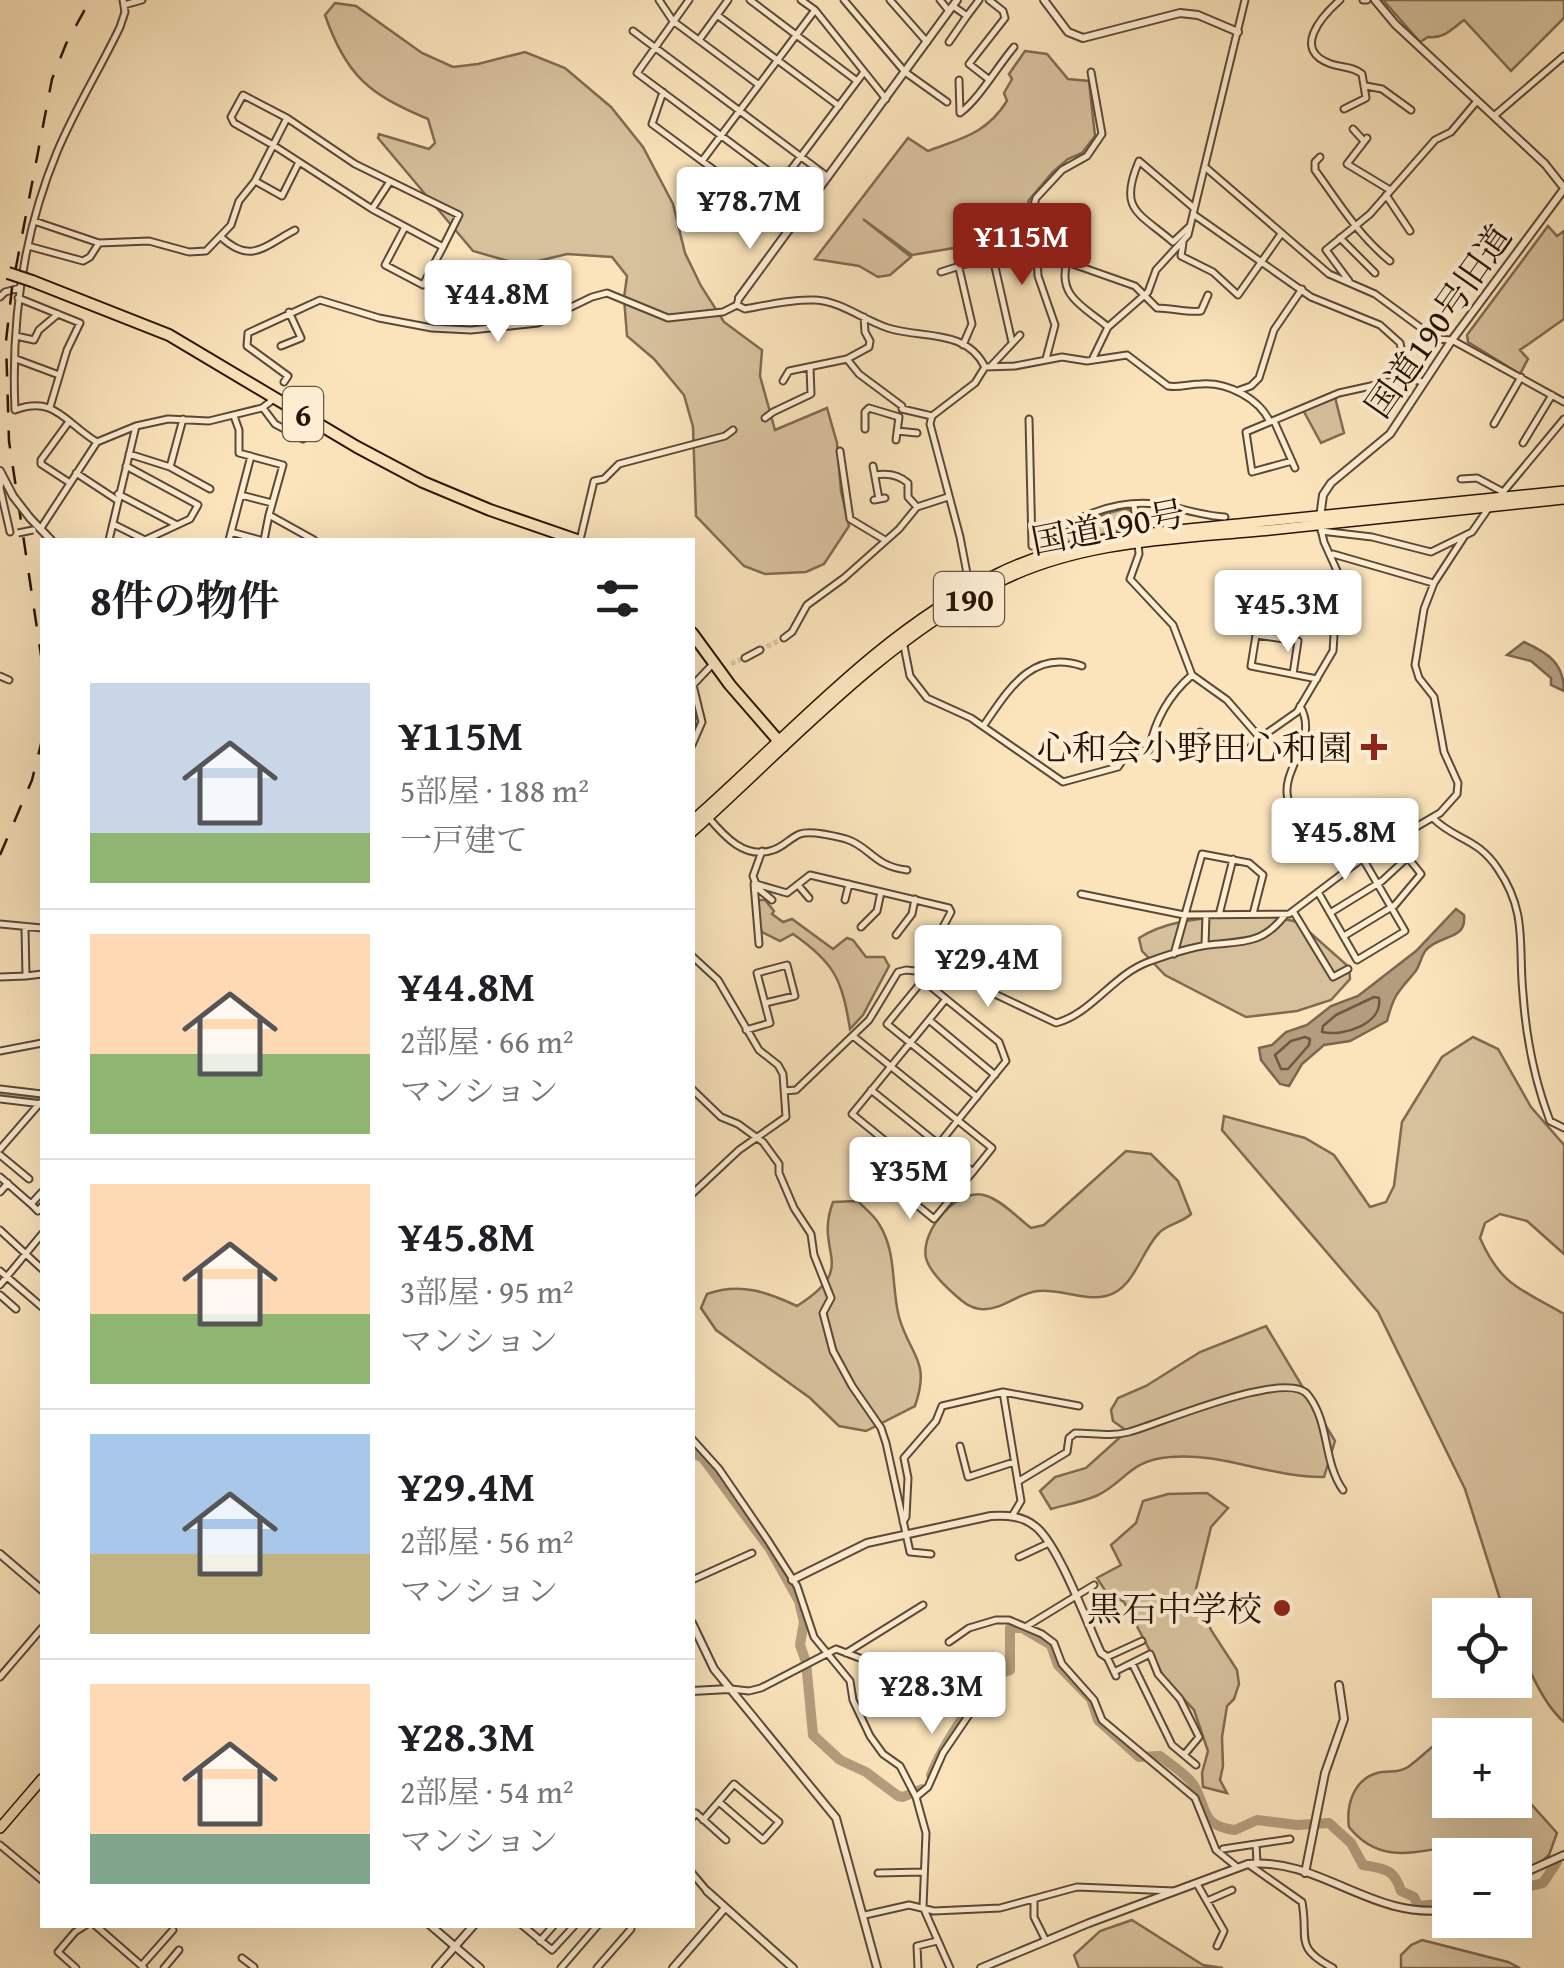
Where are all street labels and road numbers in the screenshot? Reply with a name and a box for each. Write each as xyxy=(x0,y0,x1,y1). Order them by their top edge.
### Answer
street label: 国道190号旧道 xyxy=(1352,214,1524,428)
road number: 6 xyxy=(283,387,323,441)
street label: 国道190号 xyxy=(1027,487,1189,567)
road number: 190 xyxy=(934,572,1004,626)

